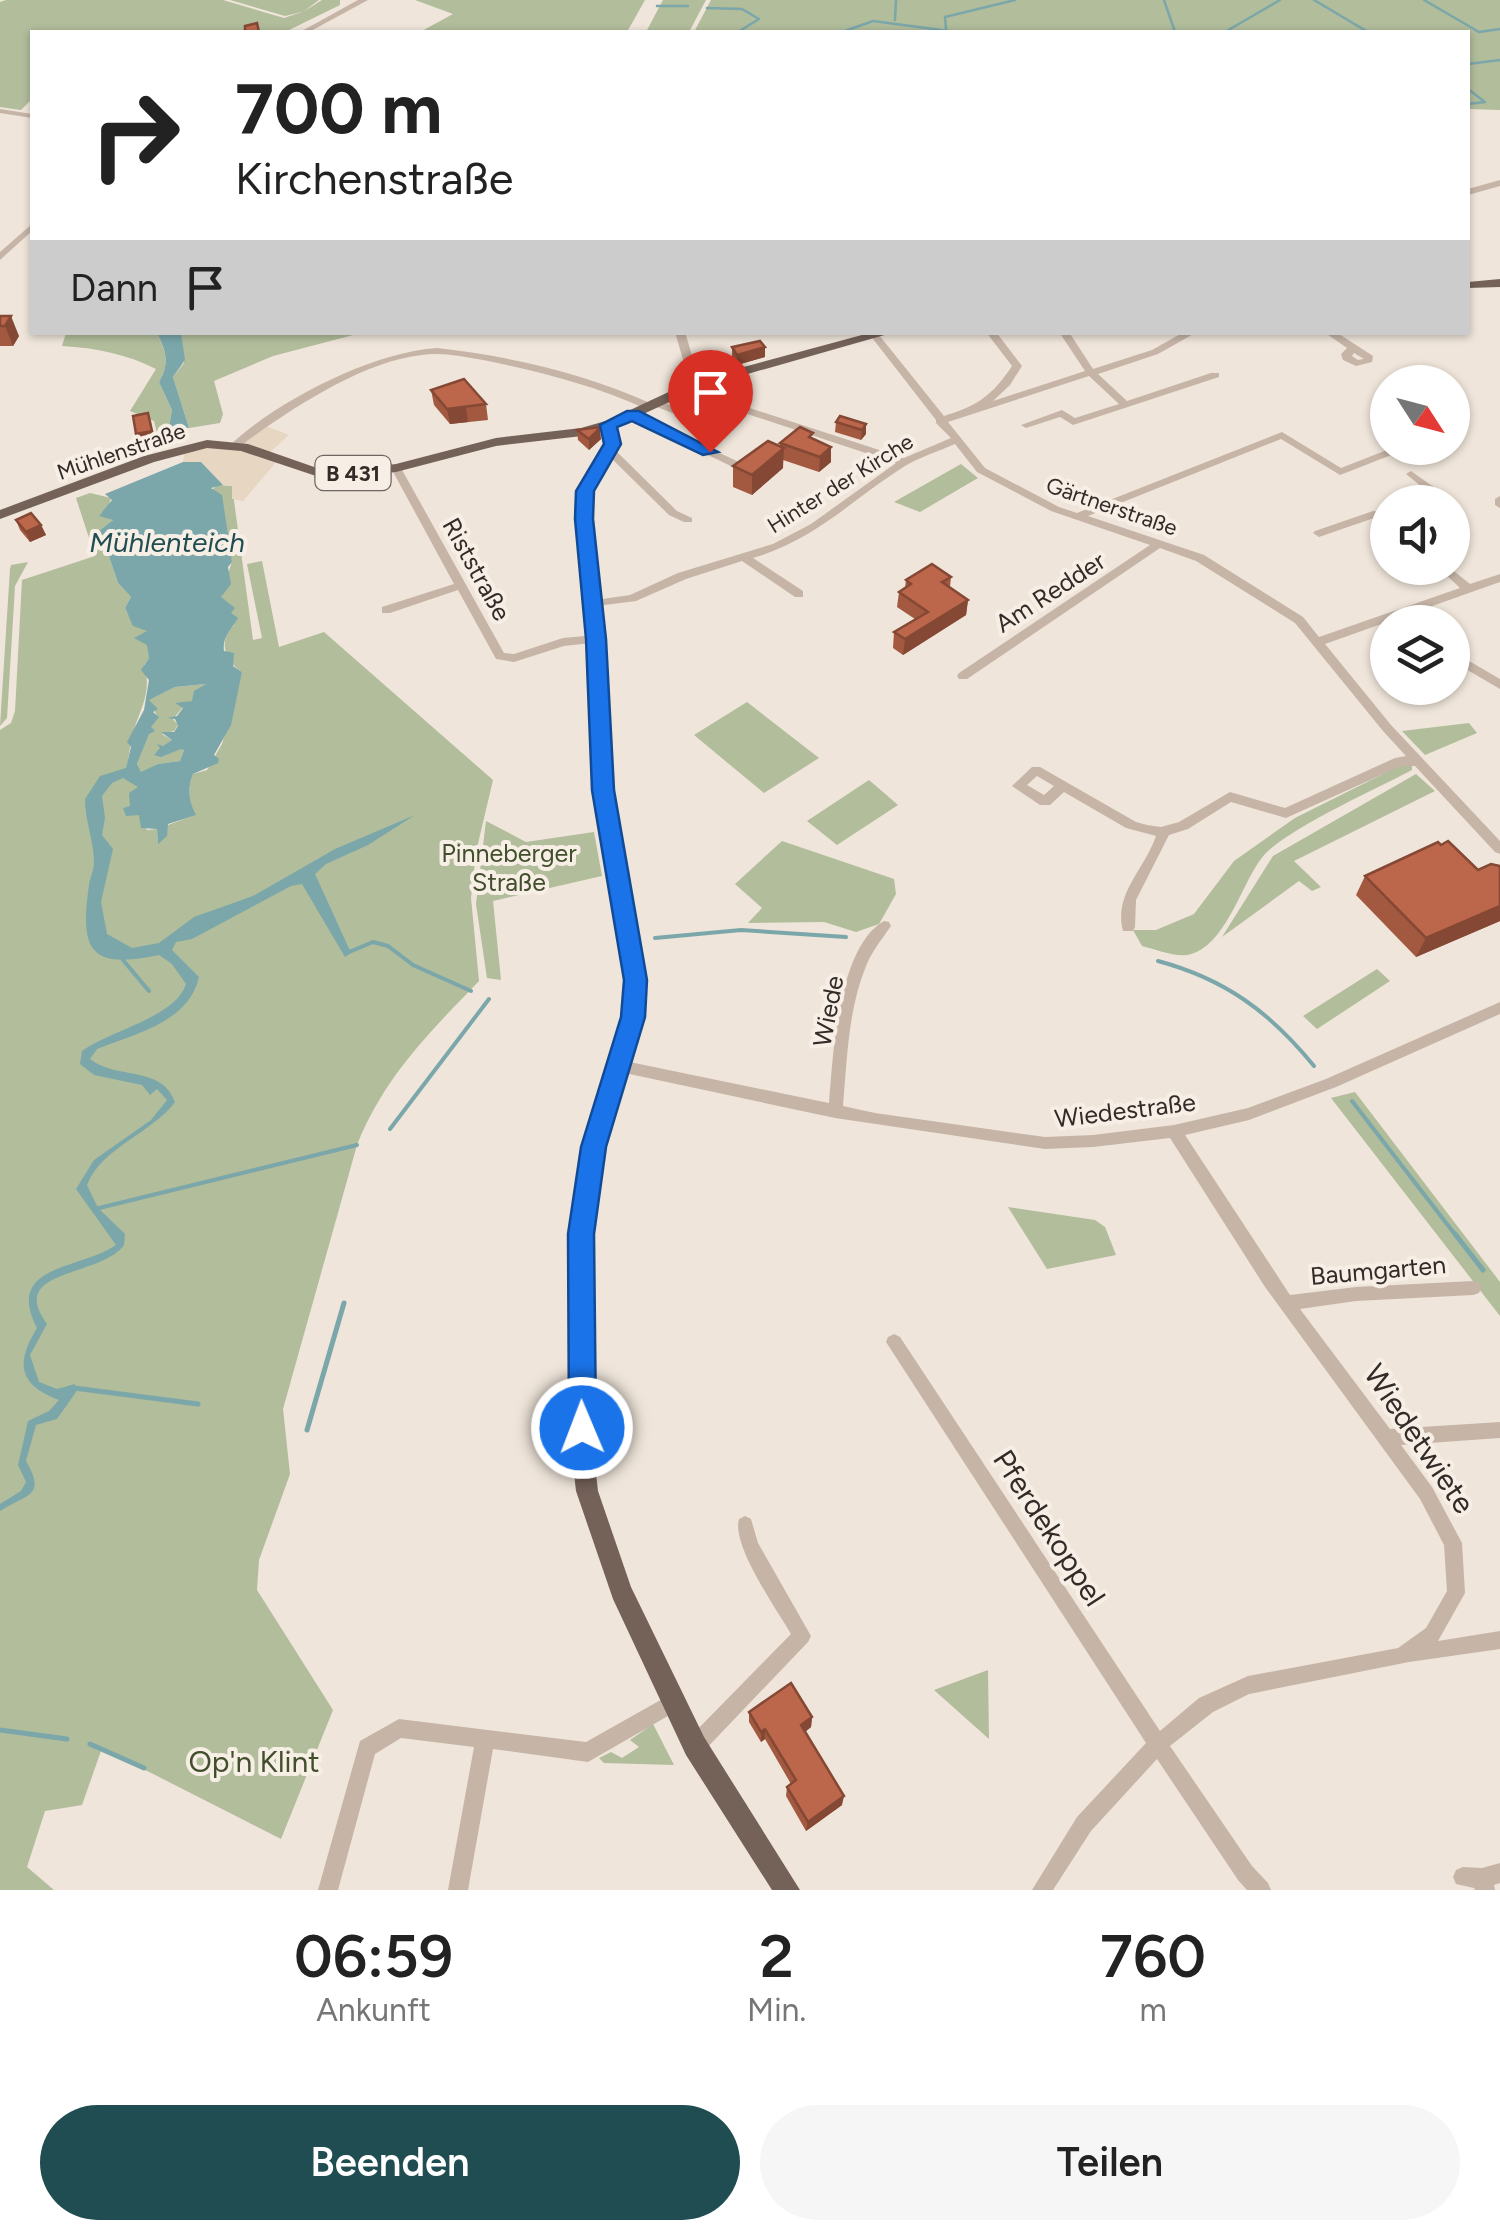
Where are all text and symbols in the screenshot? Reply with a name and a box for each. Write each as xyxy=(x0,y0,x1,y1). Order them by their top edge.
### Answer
text: 700 m xyxy=(235,66,442,151)
icon: right xyxy=(70,70,200,200)
text: Kirchenstraße xyxy=(235,151,513,205)
icon: arrive xyxy=(178,260,233,315)
text: Dann xyxy=(70,265,158,311)
pin xyxy=(668,350,753,453)
icon: arrive xyxy=(683,365,738,420)
north arrow xyxy=(1370,365,1470,465)
map controls xyxy=(1370,365,1470,705)
street label: Mühlenstraße xyxy=(53,417,189,486)
street label: Hinter der Kirche xyxy=(762,428,918,539)
road number: B 431 xyxy=(316,456,390,490)
street label: Gärtnerstraße xyxy=(1043,471,1181,542)
button: sound xyxy=(1370,485,1470,585)
street label: Riststraße xyxy=(437,512,517,626)
water label: Mühlenteich xyxy=(89,525,245,559)
street label: Am Redder xyxy=(989,545,1111,639)
button: layers xyxy=(1370,605,1470,705)
park label: Pinneberger Straße xyxy=(441,838,577,897)
street label: Wiede xyxy=(806,973,850,1049)
street label: Wiedestraße xyxy=(1053,1086,1197,1134)
street label: Baumgarten xyxy=(1309,1249,1447,1291)
street label: Wiedetwiete xyxy=(1356,1357,1483,1520)
position arrow xyxy=(530,1376,634,1480)
street label: Pferdekoppel xyxy=(985,1443,1114,1613)
park label: Op'n Klint xyxy=(188,1743,320,1780)
text: 06:59 xyxy=(294,1920,453,1992)
text: 2 xyxy=(759,1920,794,1992)
text: 760 xyxy=(1100,1920,1206,1992)
text: Ankunft xyxy=(316,1991,431,2029)
text: Min. xyxy=(747,1991,806,2029)
text: m xyxy=(1139,1991,1167,2029)
button: Beenden xyxy=(40,2105,740,2220)
button: Teilen xyxy=(760,2105,1460,2220)

